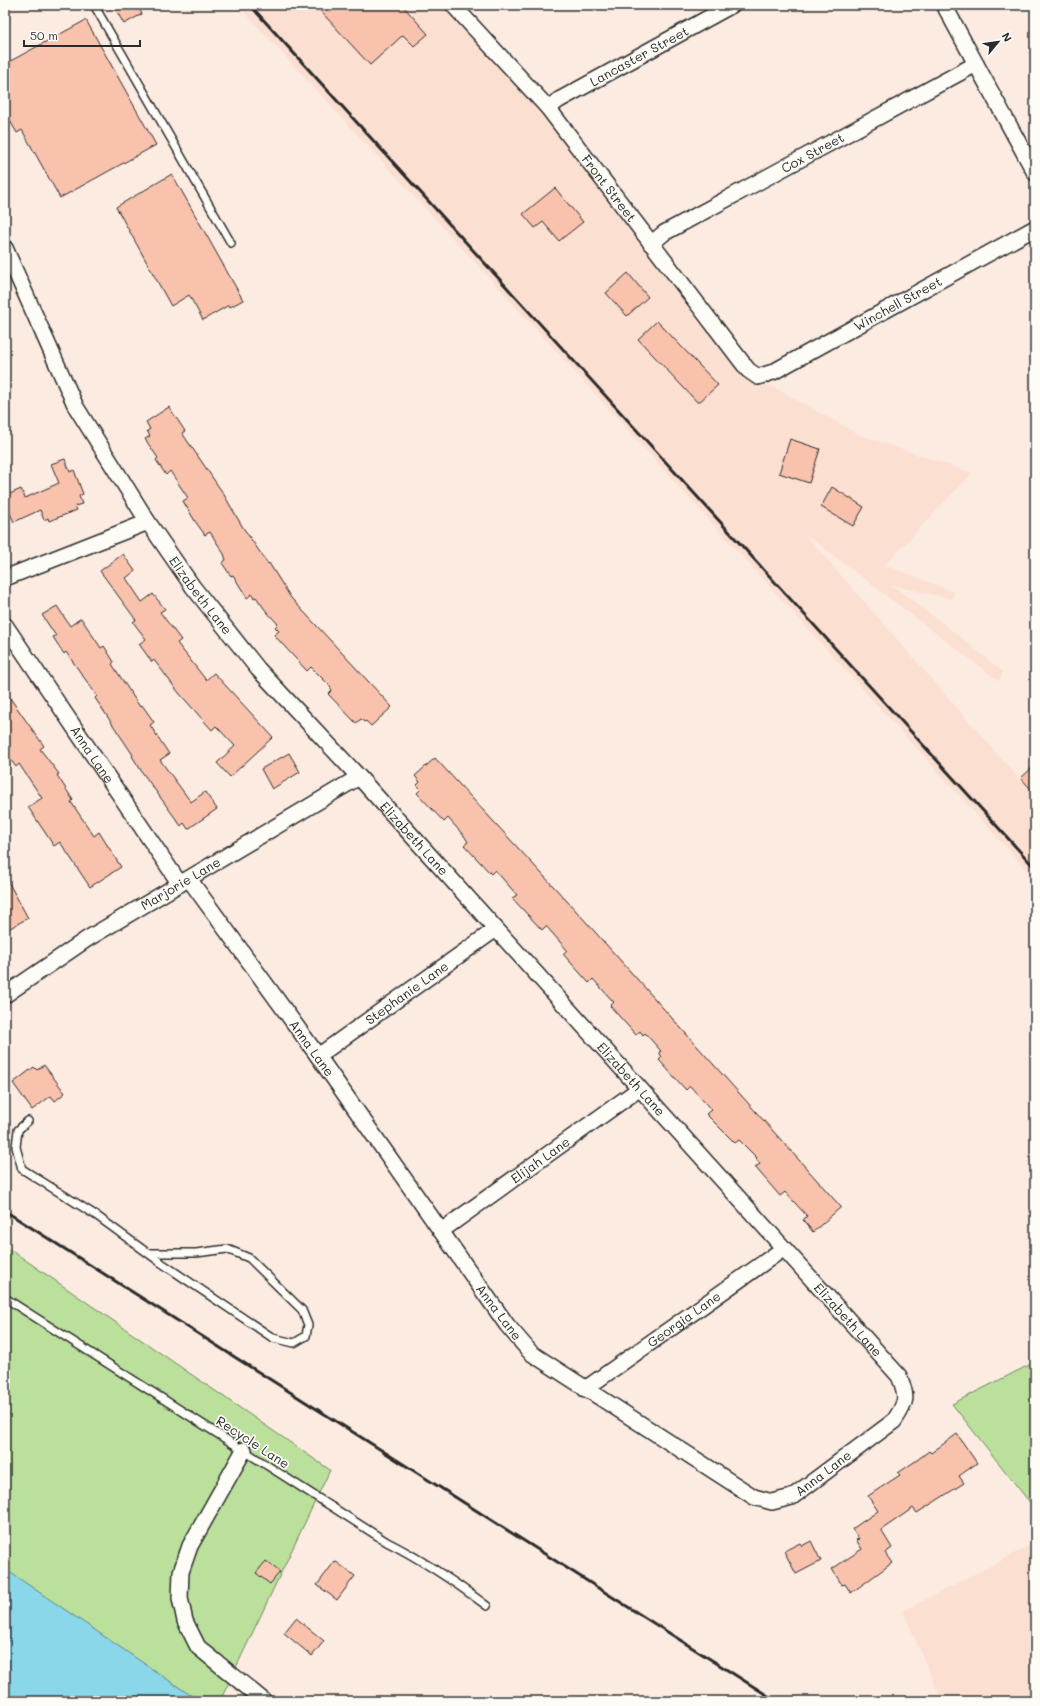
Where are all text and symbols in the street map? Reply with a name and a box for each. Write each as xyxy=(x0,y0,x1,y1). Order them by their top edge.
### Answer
street label: Lancaster Street xyxy=(586,21,691,90)
scale bar xyxy=(24,22,140,48)
north arrow xyxy=(978,22,1018,62)
text: 50 m xyxy=(30,27,58,43)
text: N xyxy=(999,30,1016,44)
street label: Cox Street xyxy=(778,128,847,176)
street label: Front Street xyxy=(579,151,641,225)
street label: Winchell Street xyxy=(850,272,945,334)
street label: Elizabeth Lane xyxy=(166,552,236,637)
street label: Anna Lane xyxy=(67,722,118,786)
street label: Elizabeth Lane xyxy=(377,797,452,879)
street label: Marjorie Lane xyxy=(137,853,223,913)
street label: Stephanie Lane xyxy=(362,957,451,1028)
street label: Anna Lane xyxy=(286,1016,339,1079)
street label: Elizabeth Lane xyxy=(594,1038,669,1119)
street label: Elijah Lane xyxy=(507,1133,573,1186)
street label: Elizabeth Lane xyxy=(811,1279,886,1360)
street label: Anna Lane xyxy=(473,1280,526,1343)
street label: Georgia Lane xyxy=(643,1287,724,1350)
street label: Recycle Lane xyxy=(213,1412,293,1472)
street label: Anna Lane xyxy=(791,1446,854,1499)

